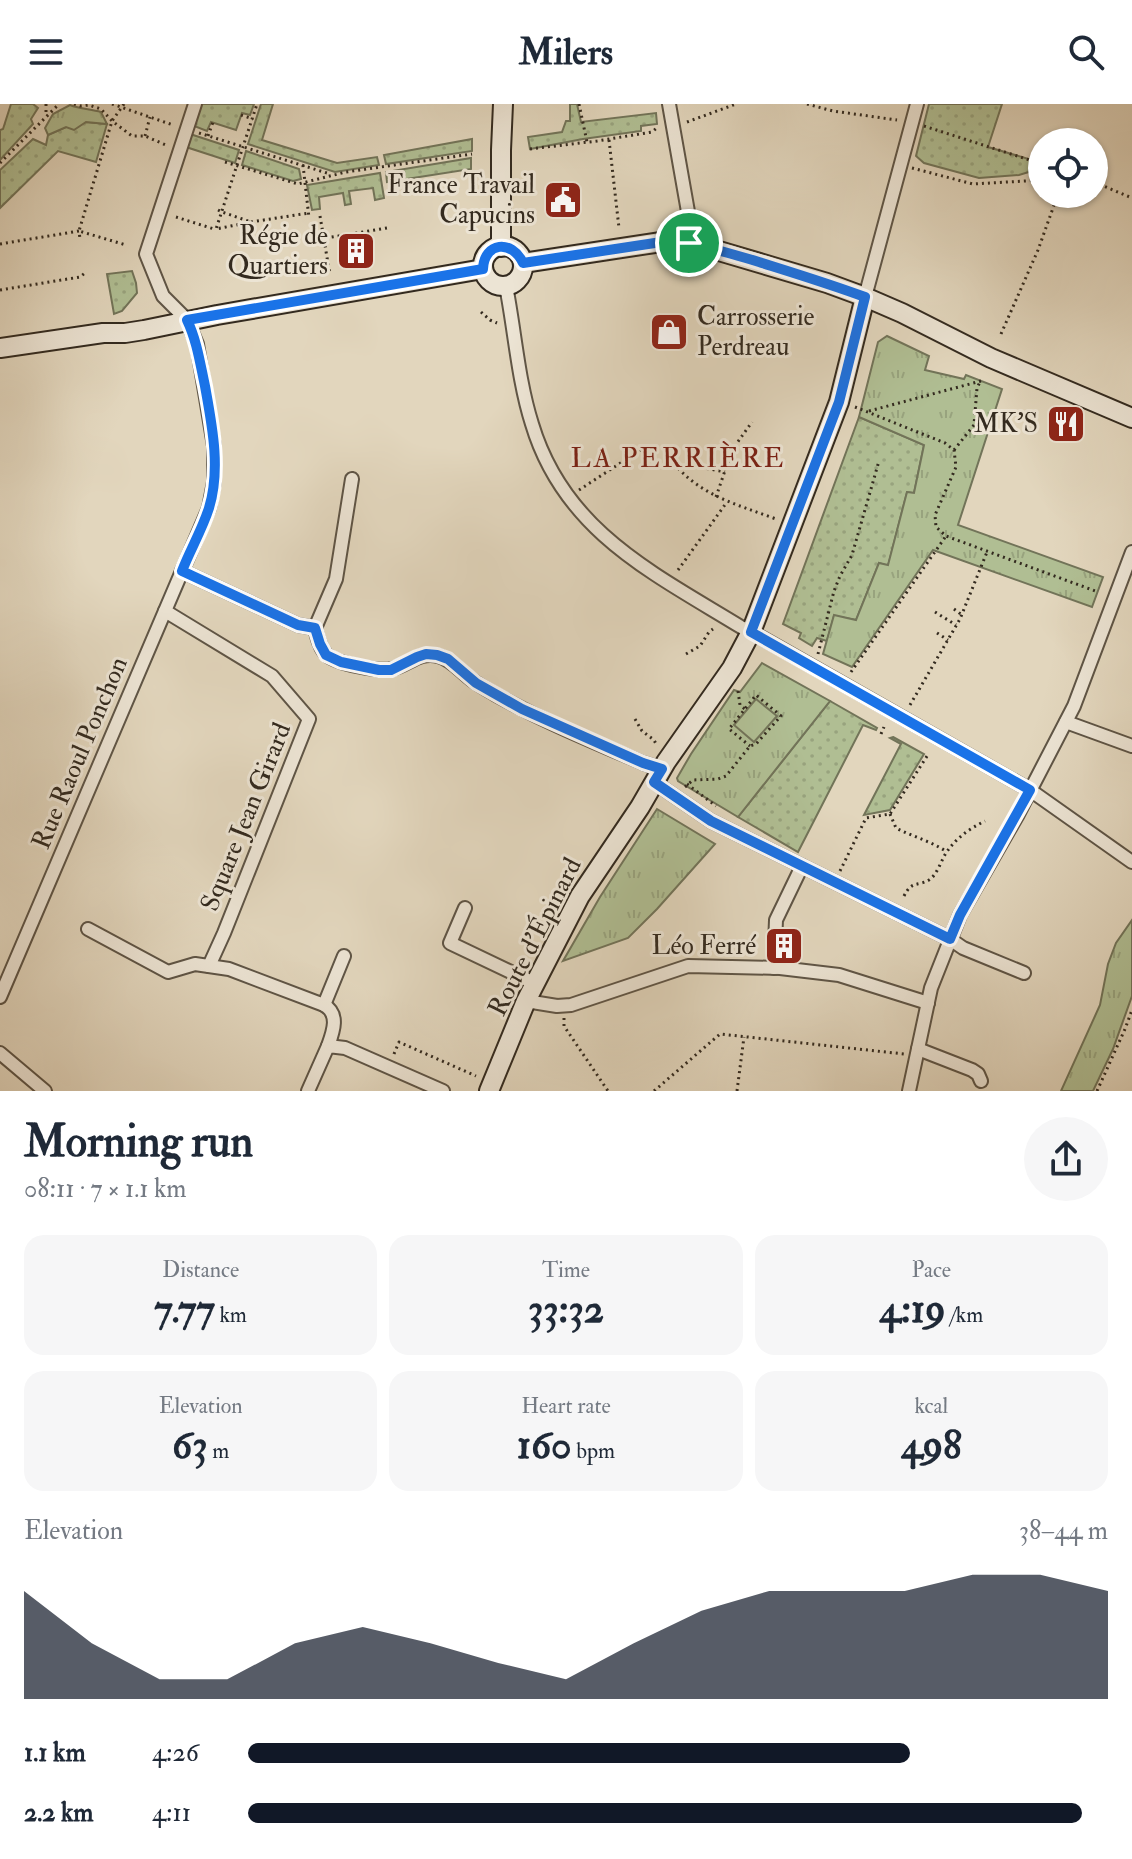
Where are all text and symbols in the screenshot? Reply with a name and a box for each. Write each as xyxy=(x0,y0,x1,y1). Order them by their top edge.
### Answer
icon: menu xyxy=(24,30,68,74)
text: Milers xyxy=(519,30,613,75)
icon: search xyxy=(1064,30,1108,74)
map controls xyxy=(1028,128,1108,208)
button: locate xyxy=(1028,128,1108,208)
place label: France Travail Capucins xyxy=(387,169,535,232)
public building icon: France Travail Capucins xyxy=(542,179,584,221)
pin xyxy=(655,209,723,277)
place label: Régie de Quartiers xyxy=(228,220,328,282)
icon: arrive xyxy=(667,221,711,265)
building icon: Régie de Quartiers xyxy=(335,230,377,272)
place label: Carrosserie Perdreau xyxy=(697,301,815,363)
shop icon: Carrosserie Perdreau xyxy=(648,311,690,353)
restaurant icon: MK'S xyxy=(1045,403,1087,445)
place label: MK'S xyxy=(974,408,1038,440)
district label: LA PERRIÈRE xyxy=(571,441,785,476)
street label: Rue Raoul Ponchon xyxy=(25,652,135,854)
street label: Square Jean Girard xyxy=(194,718,298,916)
street label: Route d'Épinard xyxy=(480,851,590,1022)
building icon: Léo Ferré xyxy=(763,925,805,967)
place label: Léo Ferré xyxy=(652,930,756,962)
text: Morning run xyxy=(24,1115,253,1170)
button: share xyxy=(1024,1117,1108,1201)
text: 08:11 · 7 × 1.1 km xyxy=(24,1173,187,1205)
text: Distance xyxy=(162,1256,239,1284)
text: Time xyxy=(542,1256,590,1284)
text: Pace xyxy=(912,1256,951,1284)
text: 7.77 xyxy=(154,1284,215,1335)
text: 33:32 xyxy=(528,1284,604,1335)
text: 4:19 xyxy=(879,1284,945,1335)
text: km xyxy=(215,1301,247,1329)
text: /km xyxy=(945,1301,983,1329)
text: Elevation xyxy=(159,1392,243,1420)
text: Heart rate xyxy=(521,1392,611,1420)
text: kcal xyxy=(914,1392,948,1420)
text: 63 xyxy=(172,1420,208,1471)
text: 160 xyxy=(517,1420,572,1471)
text: 498 xyxy=(901,1420,962,1471)
text: m xyxy=(208,1437,229,1465)
text: bpm xyxy=(572,1437,615,1465)
text: Elevation xyxy=(24,1515,123,1547)
text: 38–44 m xyxy=(1019,1515,1108,1547)
text: 1.1 km xyxy=(24,1737,86,1769)
text: 4:26 xyxy=(152,1737,199,1769)
text: 2.2 km xyxy=(24,1797,93,1829)
text: 4:11 xyxy=(152,1797,191,1829)

